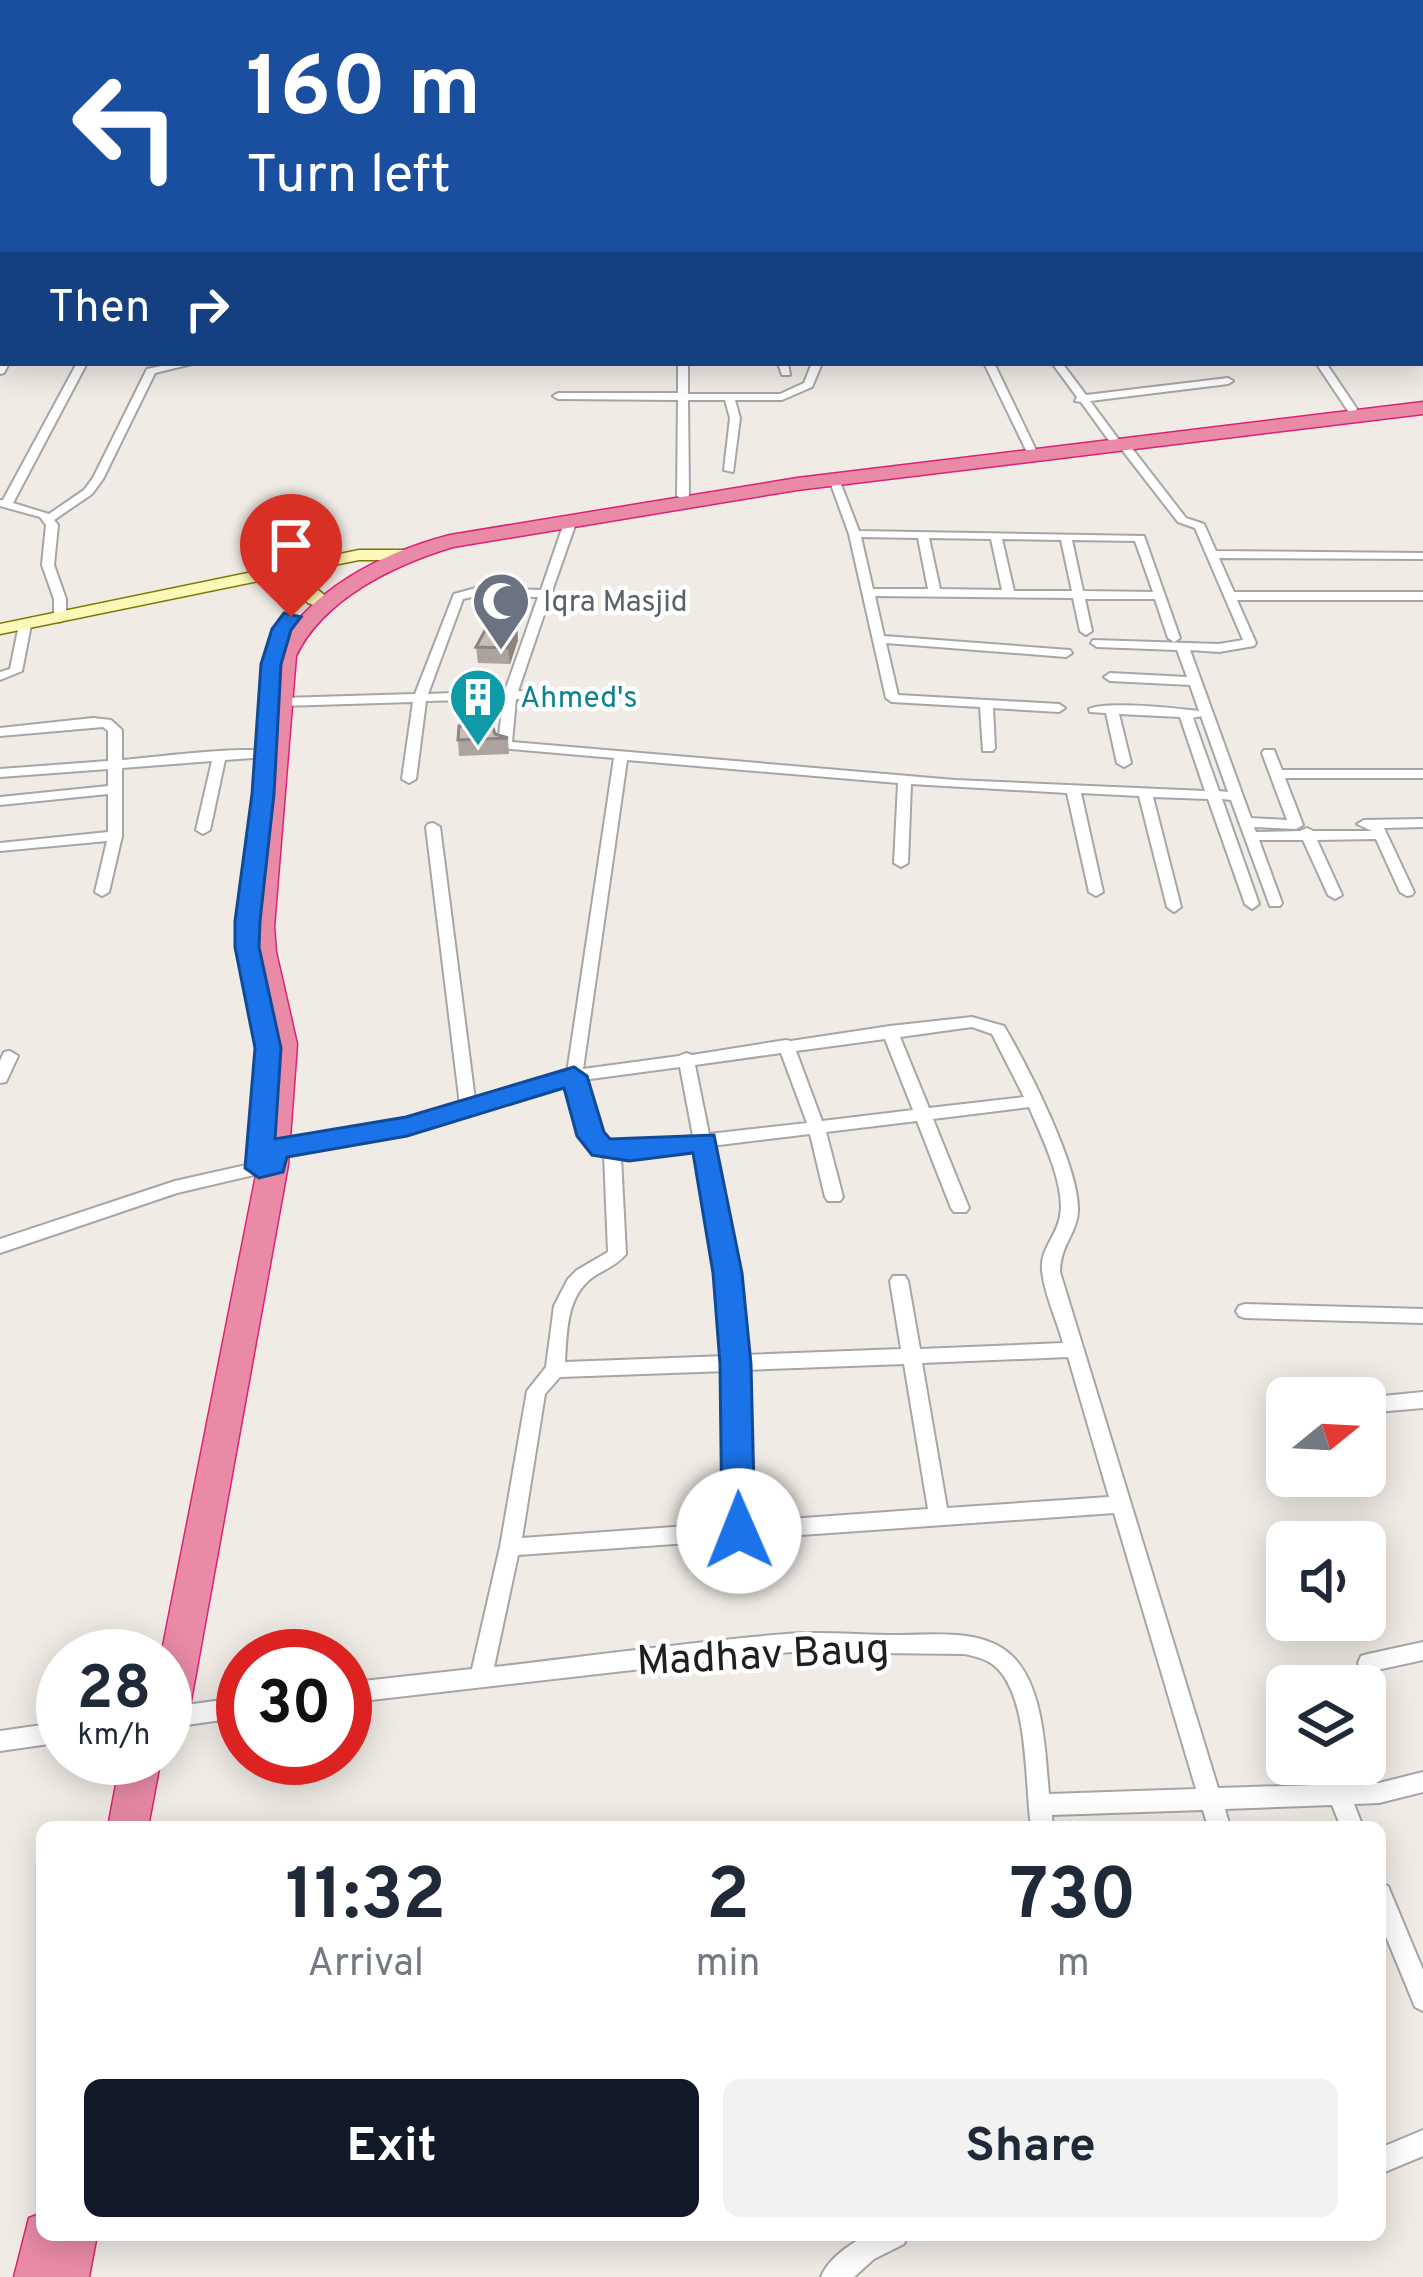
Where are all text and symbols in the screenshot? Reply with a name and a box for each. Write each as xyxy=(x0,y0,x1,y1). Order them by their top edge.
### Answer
text: 160 m xyxy=(246,39,481,145)
icon: left xyxy=(48,48,204,204)
text: Turn left xyxy=(246,143,451,212)
icon: right xyxy=(174,276,240,342)
text: Then xyxy=(48,281,150,338)
pin xyxy=(240,494,342,617)
icon: arrive xyxy=(258,512,324,578)
mosque icon: Iqra Masjid xyxy=(470,570,532,652)
place label: Iqra Masjid xyxy=(543,585,688,622)
building icon: Ahmed's xyxy=(447,666,509,748)
place label: Ahmed's xyxy=(520,681,638,718)
north arrow xyxy=(1266,1377,1386,1497)
map controls xyxy=(1266,1377,1386,1785)
position arrow xyxy=(676,1468,802,1594)
button: sound xyxy=(1266,1521,1386,1641)
street label: Madhav Baug xyxy=(635,1624,891,1691)
speed limit sign: 30 xyxy=(216,1629,372,1785)
text: 28 xyxy=(77,1654,151,1730)
button: layers xyxy=(1266,1665,1386,1785)
text: km/h xyxy=(78,1718,150,1755)
text: 11:32 xyxy=(285,1853,446,1945)
text: 2 xyxy=(706,1853,750,1945)
text: 730 xyxy=(1010,1853,1137,1945)
text: Arrival xyxy=(308,1941,424,1990)
text: min xyxy=(695,1941,760,1990)
text: m xyxy=(1057,1941,1090,1990)
button: Exit xyxy=(84,2079,699,2217)
button: Share xyxy=(723,2079,1338,2217)

